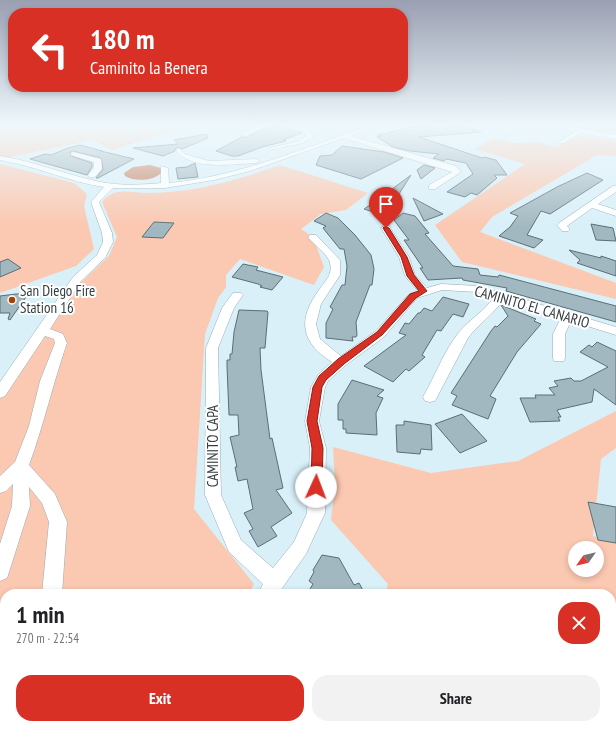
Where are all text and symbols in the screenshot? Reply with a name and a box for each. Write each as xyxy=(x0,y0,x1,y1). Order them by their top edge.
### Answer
text: 180 m xyxy=(90,20,154,57)
icon: left xyxy=(24,24,76,76)
text: Caminito la Benera xyxy=(90,56,208,79)
pin xyxy=(369,187,403,228)
icon: arrive xyxy=(375,193,397,215)
place label: San Diego Fire Station 16 xyxy=(20,281,95,317)
street label: CAMINITO EL CANARIO xyxy=(472,281,592,332)
marker: San Diego Fire Station 16 xyxy=(7,295,17,305)
street label: CAMINITO CAPA xyxy=(203,404,222,487)
position arrow xyxy=(295,466,337,508)
north arrow xyxy=(568,541,604,577)
map controls xyxy=(568,541,604,577)
text: 1 min xyxy=(16,599,64,630)
button: close xyxy=(558,602,600,644)
text: 270 m · 22:54 xyxy=(16,630,79,647)
button: Exit xyxy=(16,675,304,721)
button: Share xyxy=(312,675,600,721)

